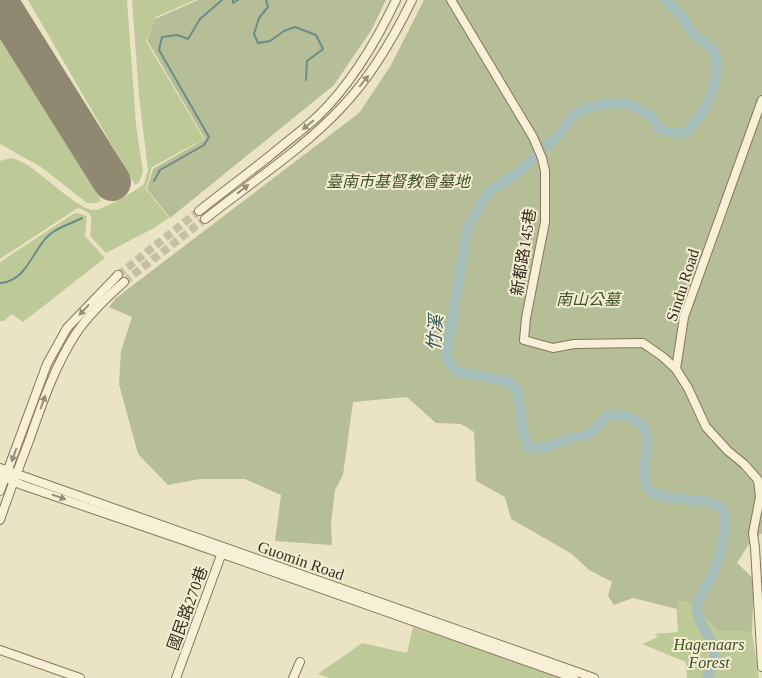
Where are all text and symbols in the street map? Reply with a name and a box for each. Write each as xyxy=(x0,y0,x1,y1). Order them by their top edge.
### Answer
one-way arrow xyxy=(358,74,369,87)
one-way arrow xyxy=(302,119,315,130)
park label: 臺南市基督教會墓地 xyxy=(326,173,472,190)
one-way arrow xyxy=(237,184,250,194)
street label: 新都路145巷 xyxy=(508,207,539,297)
street label: Sindu Road xyxy=(663,247,702,324)
park label: 南山公墓 xyxy=(556,291,623,308)
one-way arrow xyxy=(78,303,89,316)
water label: 竹溪 xyxy=(423,311,447,352)
one-way arrow xyxy=(40,395,47,410)
one-way arrow xyxy=(10,448,18,463)
one-way arrow xyxy=(52,494,67,502)
street label: Guomin Road xyxy=(255,538,346,583)
street label: 國民路270巷 xyxy=(164,564,211,652)
park label: Hagenaars Forest xyxy=(672,636,745,671)

